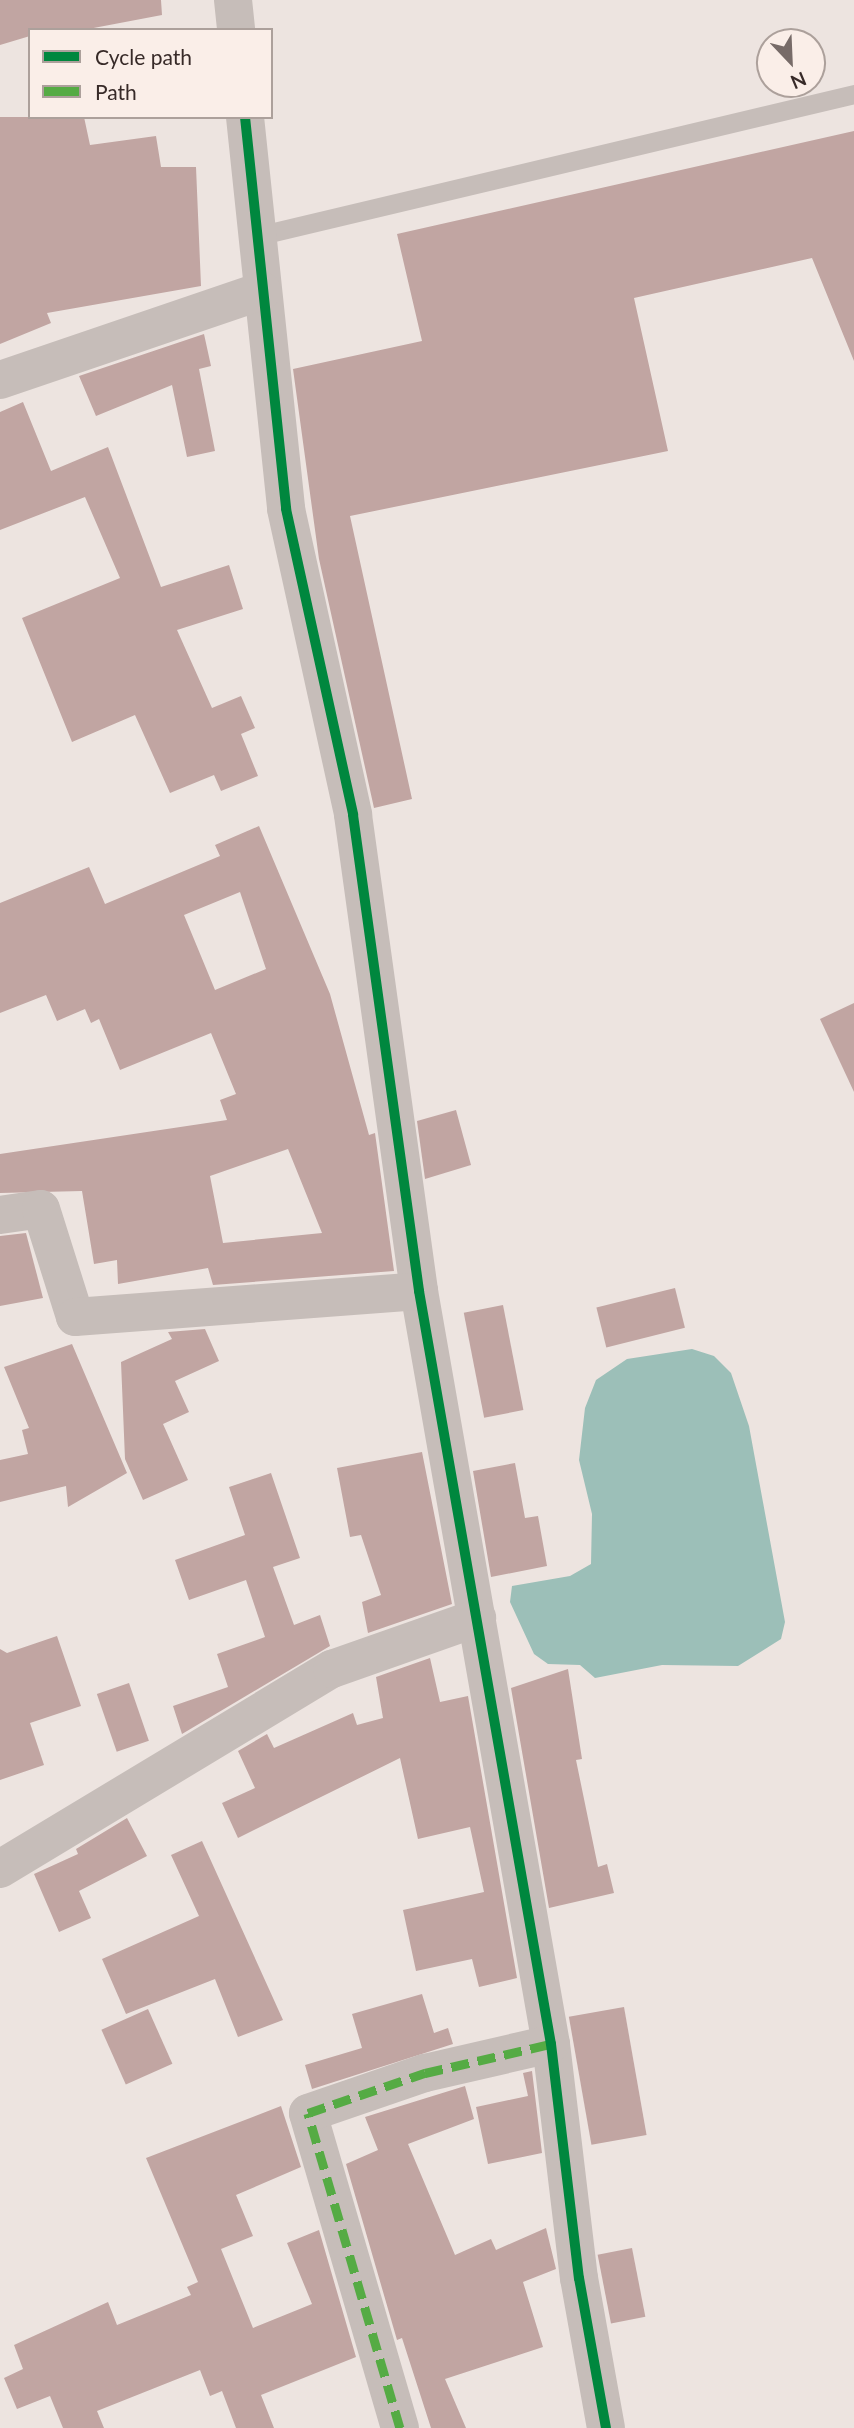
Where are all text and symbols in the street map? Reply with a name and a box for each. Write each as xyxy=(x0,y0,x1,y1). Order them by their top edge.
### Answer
legend xyxy=(28,28,273,119)
north arrow xyxy=(756,28,826,98)
text: Cycle path xyxy=(95,44,192,69)
text: N xyxy=(787,68,810,94)
text: Path xyxy=(95,79,137,104)

